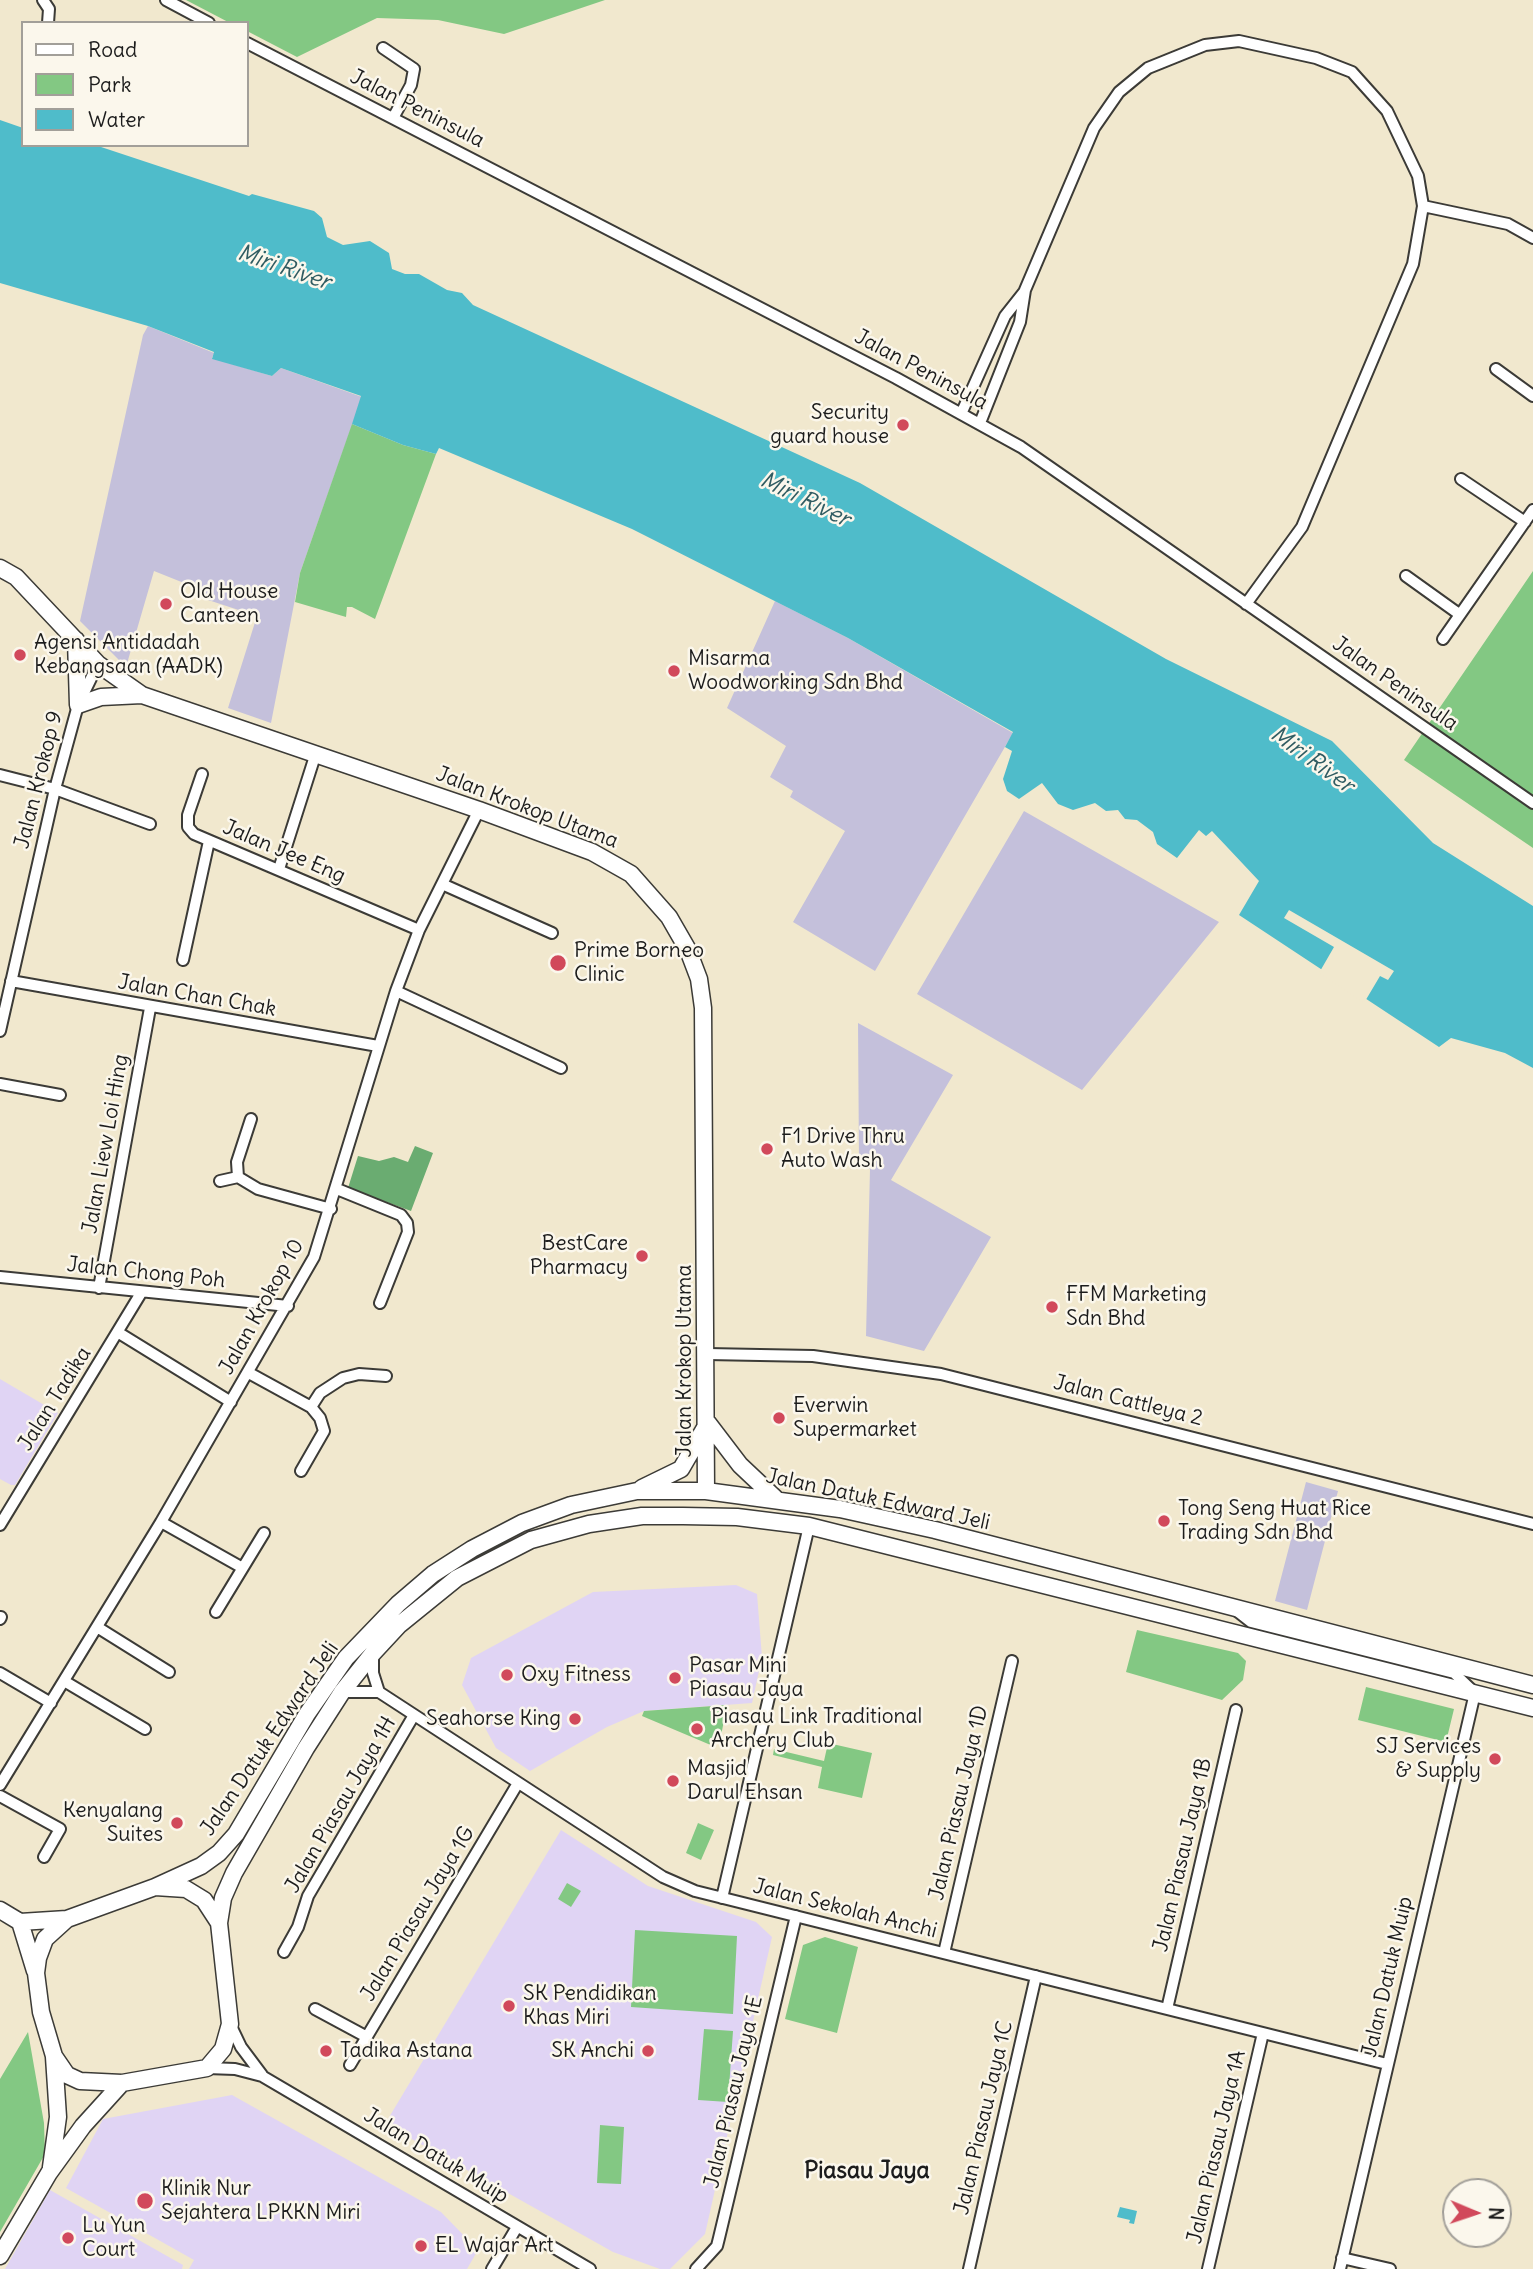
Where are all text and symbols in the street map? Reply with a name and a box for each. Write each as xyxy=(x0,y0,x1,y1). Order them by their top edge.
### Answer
legend xyxy=(21,21,248,147)
text: Road xyxy=(88,36,137,63)
street label: Jalan Peninsula xyxy=(346,64,488,154)
text: Park xyxy=(88,71,131,98)
text: Water xyxy=(88,106,145,133)
water label: Miri River xyxy=(234,239,334,297)
street label: Jalan Peninsula xyxy=(850,324,992,416)
place label: Security guard house xyxy=(770,400,889,450)
marker: Security guard house xyxy=(895,417,911,433)
water label: Miri River xyxy=(756,466,854,534)
place label: Old House Canteen xyxy=(180,579,278,629)
marker: Old House Canteen xyxy=(158,596,174,612)
place label: Agensi Antidadah Kebangsaan (AADK) xyxy=(34,630,223,680)
street label: Jalan Peninsula xyxy=(1328,631,1462,737)
place label: Misarma Woodworking Sdn Bhd xyxy=(688,646,903,696)
marker: Agensi Antidadah Kebangsaan (AADK) xyxy=(12,647,28,663)
marker: Misarma Woodworking Sdn Bhd xyxy=(666,663,682,679)
street label: Jalan Krokop 9 xyxy=(10,709,68,851)
water label: Miri River xyxy=(1265,720,1359,800)
street label: Jalan Krokop Utama xyxy=(432,762,622,854)
street label: Jalan Jee Eng xyxy=(219,815,349,889)
place label: Prime Borneo Clinic xyxy=(574,938,704,988)
marker: Prime Borneo Clinic xyxy=(548,953,568,973)
street label: Jalan Chan Chak xyxy=(116,970,278,1022)
street label: Jalan Liew Loi Hing xyxy=(78,1052,134,1236)
place label: F1 Drive Thru Auto Wash xyxy=(781,1124,905,1174)
marker: F1 Drive Thru Auto Wash xyxy=(759,1141,775,1157)
place label: BestCare Pharmacy xyxy=(530,1231,628,1281)
street label: Jalan Krokop 10 xyxy=(214,1235,310,1379)
marker: BestCare Pharmacy xyxy=(634,1248,650,1264)
street label: Jalan Chong Poh xyxy=(66,1252,226,1294)
street label: Jalan Krokop Utama xyxy=(672,1265,698,1457)
place label: FFM Marketing Sdn Bhd xyxy=(1066,1282,1207,1332)
marker: FFM Marketing Sdn Bhd xyxy=(1044,1299,1060,1315)
street label: Jalan Tadika xyxy=(13,1342,97,1456)
street label: Jalan Cattleya 2 xyxy=(1051,1370,1205,1432)
place label: Everwin Supermarket xyxy=(793,1393,917,1443)
marker: Everwin Supermarket xyxy=(771,1410,787,1426)
street label: Jalan Datuk Edward Jeli xyxy=(764,1464,992,1536)
place label: Tong Seng Huat Rice Trading Sdn Bhd xyxy=(1178,1496,1371,1546)
marker: Tong Seng Huat Rice Trading Sdn Bhd xyxy=(1156,1513,1172,1529)
street label: Jalan Datuk Edward Jeli xyxy=(196,1637,344,1841)
place label: Pasar Mini Piasau Jaya xyxy=(689,1653,803,1703)
place label: Oxy Fitness xyxy=(521,1662,631,1688)
marker: Oxy Fitness xyxy=(499,1667,515,1683)
marker: Pasar Mini Piasau Jaya xyxy=(667,1670,683,1686)
street label: Jalan Piasau Jaya 1D xyxy=(924,1703,994,1903)
place label: Piasau Link Traditional Archery Club xyxy=(711,1704,922,1754)
place label: Seahorse King xyxy=(426,1706,561,1732)
marker: Seahorse King xyxy=(567,1711,583,1727)
street label: Jalan Piasau Jaya 1H xyxy=(280,1712,402,1898)
marker: Piasau Link Traditional Archery Club xyxy=(689,1721,705,1737)
place label: SJ Services & Supply xyxy=(1376,1734,1481,1784)
marker: SJ Services & Supply xyxy=(1487,1751,1503,1767)
place label: Masjid Darul Ehsan xyxy=(687,1756,803,1806)
street label: Jalan Piasau Jaya 1B xyxy=(1148,1756,1218,1954)
marker: Masjid Darul Ehsan xyxy=(665,1773,681,1789)
place label: Kenyalang Suites xyxy=(63,1798,163,1848)
marker: Kenyalang Suites xyxy=(169,1815,185,1831)
street label: Jalan Piasau Jaya 1G xyxy=(356,1822,480,2006)
street label: Jalan Sekolah Anchi xyxy=(750,1874,940,1944)
street label: Jalan Datuk Muip xyxy=(1357,1894,1419,2060)
place label: SK Pendidikan Khas Miri xyxy=(523,1981,657,2031)
street label: Jalan Piasau Jaya 1E xyxy=(700,1993,768,2191)
marker: SK Pendidikan Khas Miri xyxy=(501,1998,517,2014)
street label: Jalan Piasau Jaya 1C xyxy=(949,2019,1019,2217)
place label: Tadika Astana xyxy=(340,2038,472,2064)
place label: SK Anchi xyxy=(551,2038,634,2064)
marker: Tadika Astana xyxy=(318,2043,334,2059)
marker: SK Anchi xyxy=(640,2043,656,2059)
street label: Jalan Piasau Jaya 1A xyxy=(1182,2048,1252,2246)
street label: Jalan Datuk Muip xyxy=(359,2103,513,2209)
district label: Piasau Jaya xyxy=(804,2157,930,2185)
place label: Klinik Nur Sejahtera LPKKN Miri xyxy=(161,2176,361,2226)
north arrow xyxy=(1442,2178,1512,2248)
marker: Klinik Nur Sejahtera LPKKN Miri xyxy=(135,2191,155,2211)
text: N xyxy=(1484,2207,1508,2221)
place label: Lu Yun Court xyxy=(82,2213,145,2263)
marker: Lu Yun Court xyxy=(60,2230,76,2246)
place label: EL Wajar Art xyxy=(435,2233,554,2259)
marker: EL Wajar Art xyxy=(413,2238,429,2254)

